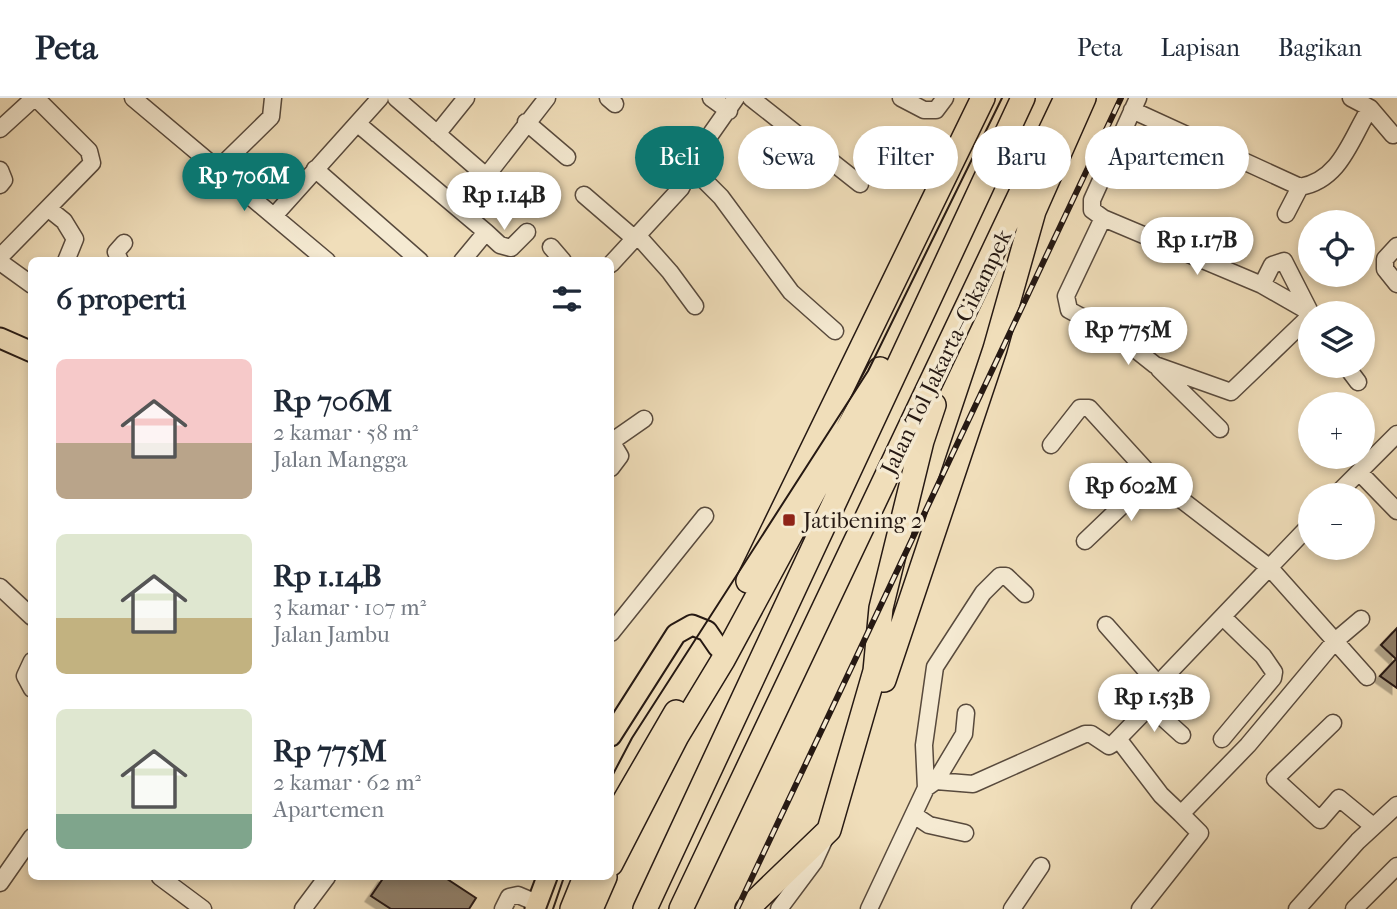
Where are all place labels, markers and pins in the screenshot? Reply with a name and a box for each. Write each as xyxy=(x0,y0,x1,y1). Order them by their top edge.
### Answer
pin: Rp 706M xyxy=(179,153,309,213)
pin: Rp 1.14B xyxy=(432,172,576,232)
pin: Rp 1.17B xyxy=(1125,218,1269,277)
pin: Rp 775M xyxy=(1063,308,1193,367)
pin: Rp 602M xyxy=(1066,464,1196,523)
place label: Jatibening 2 xyxy=(801,507,923,534)
marker: Jatibening 2 xyxy=(781,512,797,528)
pin: Rp 1.53B xyxy=(1082,674,1226,734)

